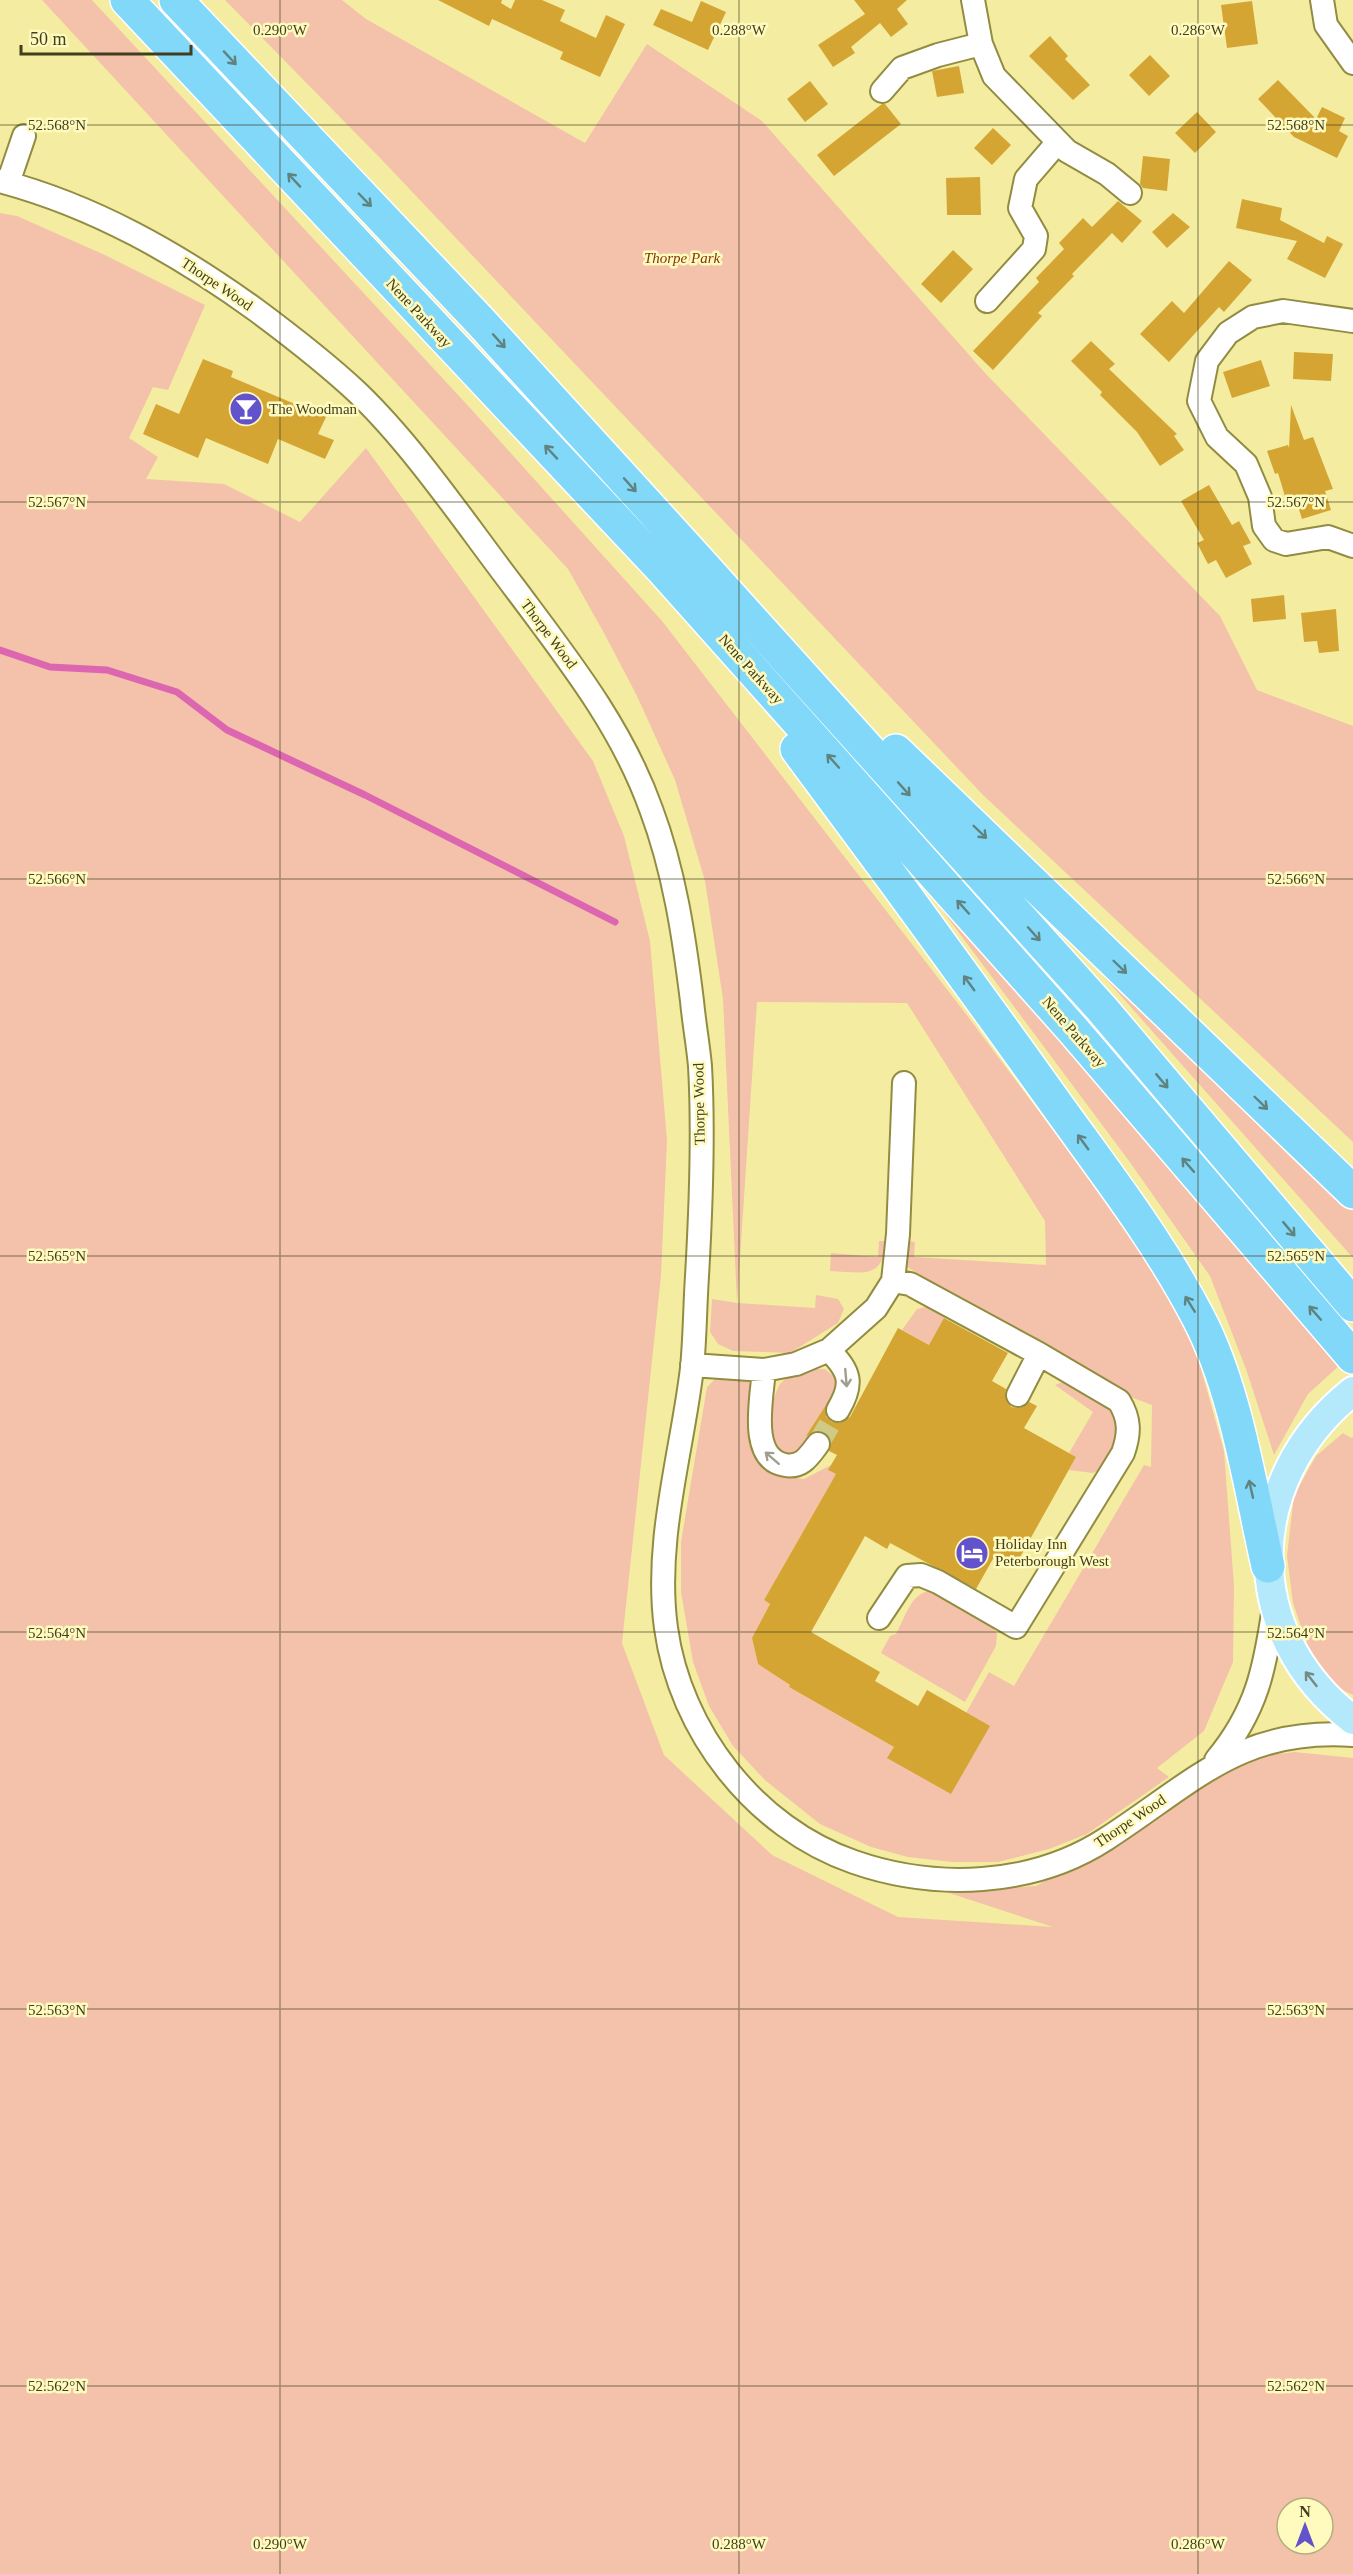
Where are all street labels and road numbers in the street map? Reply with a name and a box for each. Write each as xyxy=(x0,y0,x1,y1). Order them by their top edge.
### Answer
street label: Thorpe Wood xyxy=(178,254,256,314)
street label: Nene Parkway xyxy=(383,275,455,351)
street label: Thorpe Wood xyxy=(518,596,580,672)
street label: Nene Parkway xyxy=(716,631,787,707)
street label: Nene Parkway xyxy=(1039,994,1109,1071)
street label: Thorpe Wood xyxy=(690,1062,708,1145)
street label: Thorpe Wood xyxy=(1091,1791,1169,1851)

